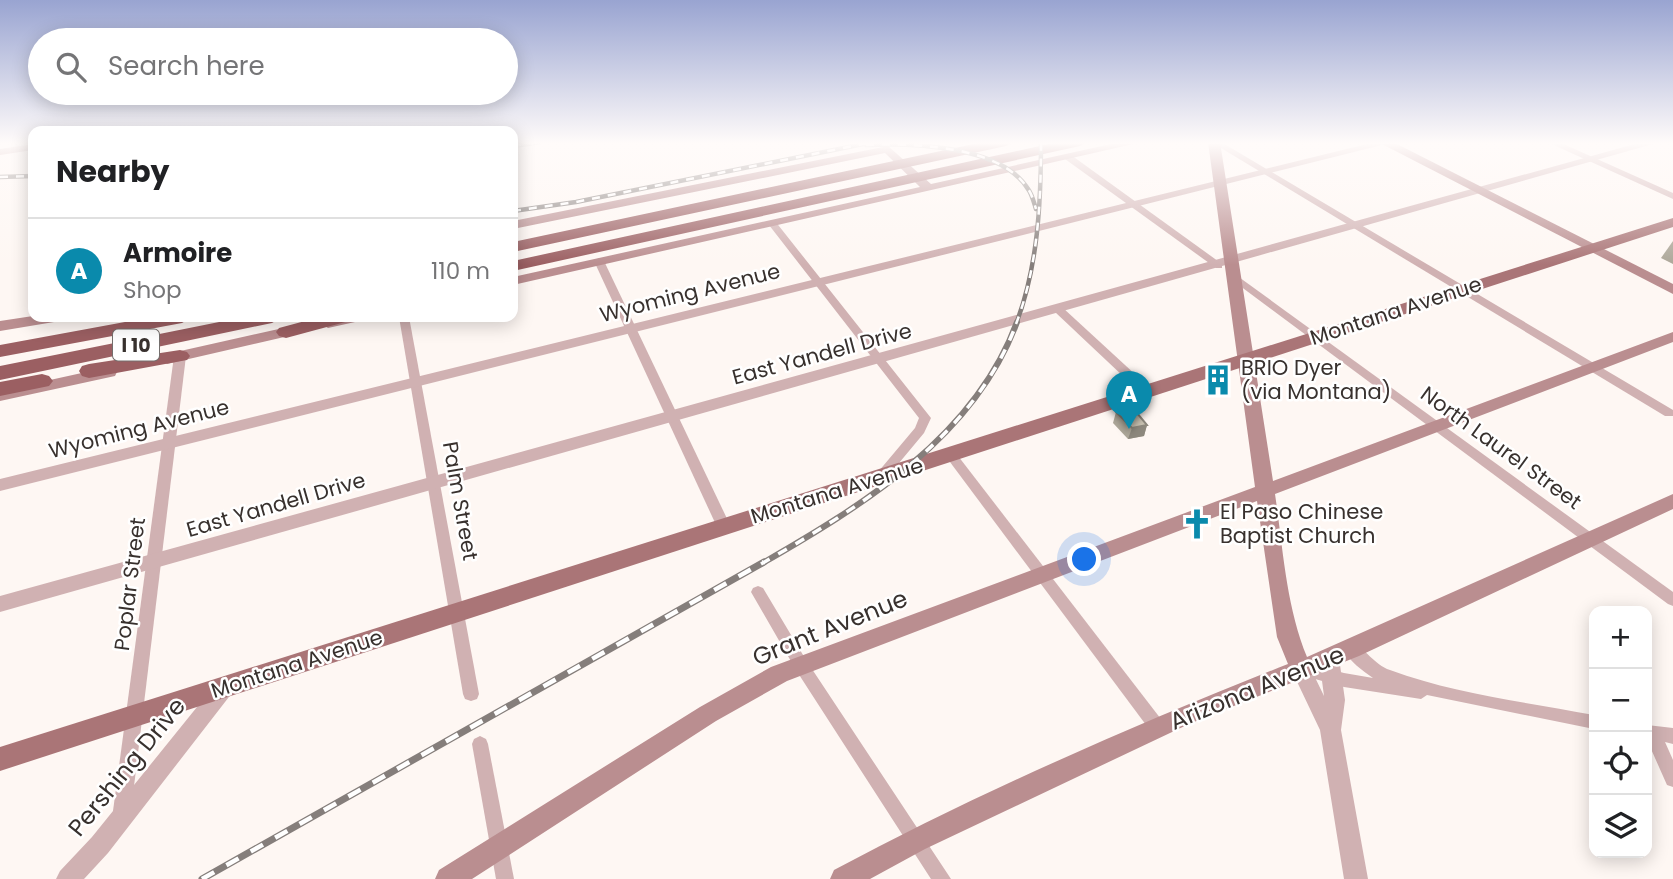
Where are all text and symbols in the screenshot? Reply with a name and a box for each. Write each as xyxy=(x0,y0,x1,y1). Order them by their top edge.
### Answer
search box xyxy=(28,28,518,105)
icon: search xyxy=(52,48,90,86)
text: Search here xyxy=(108,48,265,84)
text: Nearby xyxy=(56,150,170,193)
text: Armoire xyxy=(123,235,232,271)
text: A xyxy=(71,255,87,287)
text: 110 m xyxy=(431,255,490,287)
street label: Wyoming Avenue xyxy=(597,256,783,329)
street label: Montana Avenue xyxy=(1306,269,1485,352)
text: Shop xyxy=(123,274,182,306)
street label: East Yandell Drive xyxy=(729,316,915,391)
road number: I 10 xyxy=(113,330,159,360)
place label: BRIO Dyer (via Montana) xyxy=(1241,353,1391,406)
building icon: BRIO Dyer (via Montana) xyxy=(1201,363,1235,397)
pin: A xyxy=(1106,371,1152,429)
street label: North Laurel Street xyxy=(1415,379,1588,516)
street label: Wyoming Avenue xyxy=(46,392,232,465)
street label: Palm Street xyxy=(436,439,485,563)
street label: Montana Avenue xyxy=(747,451,927,531)
street label: East Yandell Drive xyxy=(183,465,369,544)
place label: El Paso Chinese Baptist Church xyxy=(1220,497,1383,550)
church icon: El Paso Chinese Baptist Church xyxy=(1180,507,1214,541)
street label: Poplar Street xyxy=(107,516,152,652)
your location xyxy=(1067,542,1101,576)
street label: Grant Avenue xyxy=(747,581,912,674)
map controls xyxy=(1589,606,1652,858)
button: + xyxy=(1589,606,1652,669)
street label: Montana Avenue xyxy=(207,622,386,705)
street label: Arizona Avenue xyxy=(1165,638,1349,738)
button: − xyxy=(1589,669,1652,732)
street label: Pershing Drive xyxy=(60,690,193,843)
button: locate xyxy=(1589,732,1652,795)
button: layers xyxy=(1589,795,1652,858)

